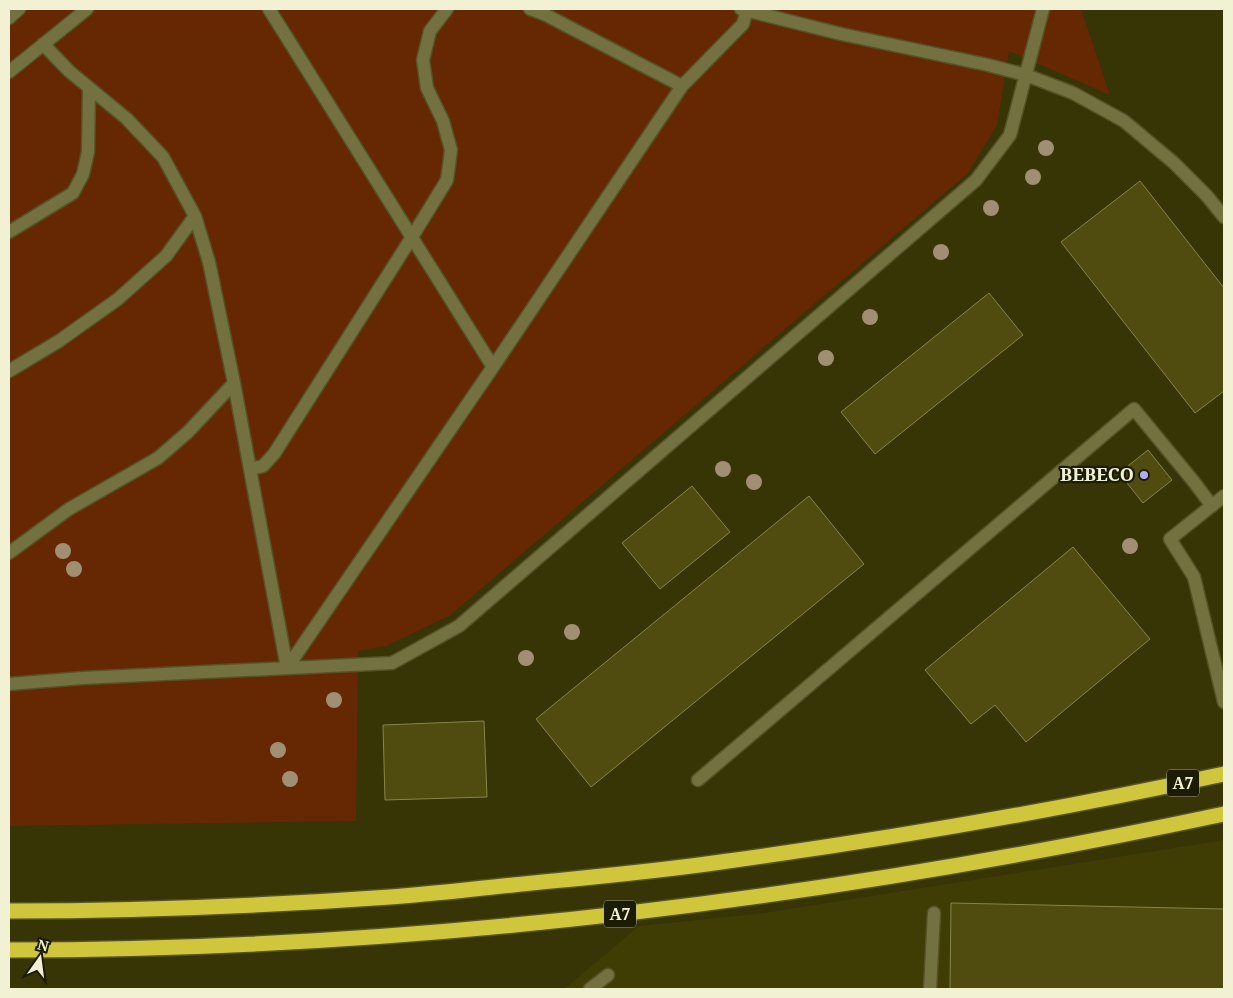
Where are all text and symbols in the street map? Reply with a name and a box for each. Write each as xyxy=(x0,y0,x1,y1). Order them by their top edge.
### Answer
place label: BEBECO xyxy=(1060,462,1134,486)
marker: BEBECO xyxy=(1138,469,1150,481)
road number: A7 xyxy=(1167,770,1199,796)
road number: A7 xyxy=(604,901,636,928)
north arrow xyxy=(15,933,65,983)
text: N xyxy=(36,934,51,955)

